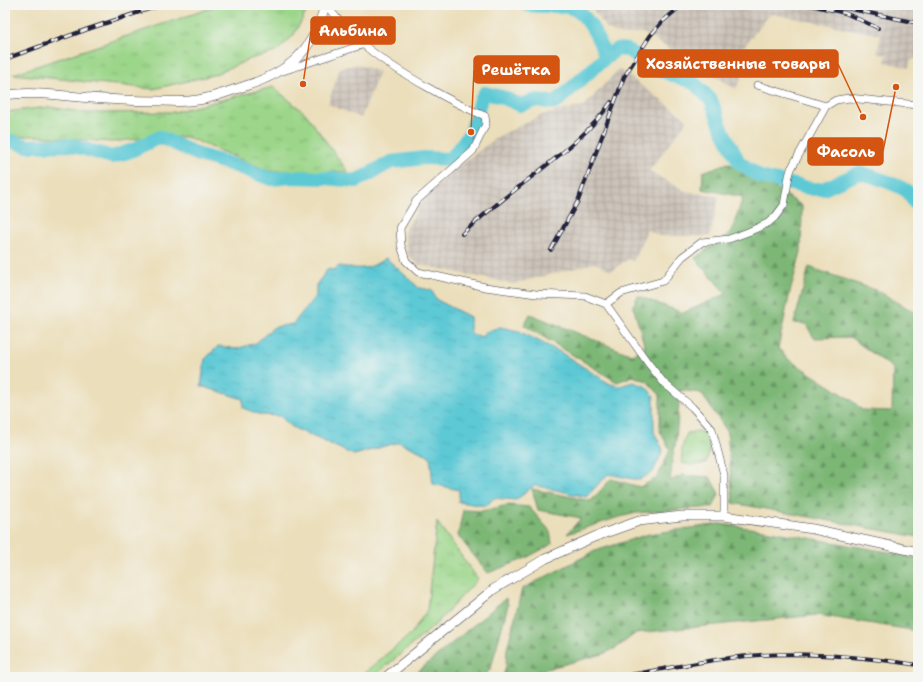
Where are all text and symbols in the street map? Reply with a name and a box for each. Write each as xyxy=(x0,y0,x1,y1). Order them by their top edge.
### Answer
callout: Альбина xyxy=(311,17,395,44)
text: Альбина xyxy=(319,21,388,41)
callout: Хозяйственные товары xyxy=(638,50,838,77)
text: Хозяйственные товары xyxy=(646,54,830,74)
callout: Решётка xyxy=(474,56,559,83)
text: Решётка xyxy=(482,60,551,80)
callout: Фасоль xyxy=(808,138,883,165)
text: Фасоль xyxy=(817,142,875,162)

